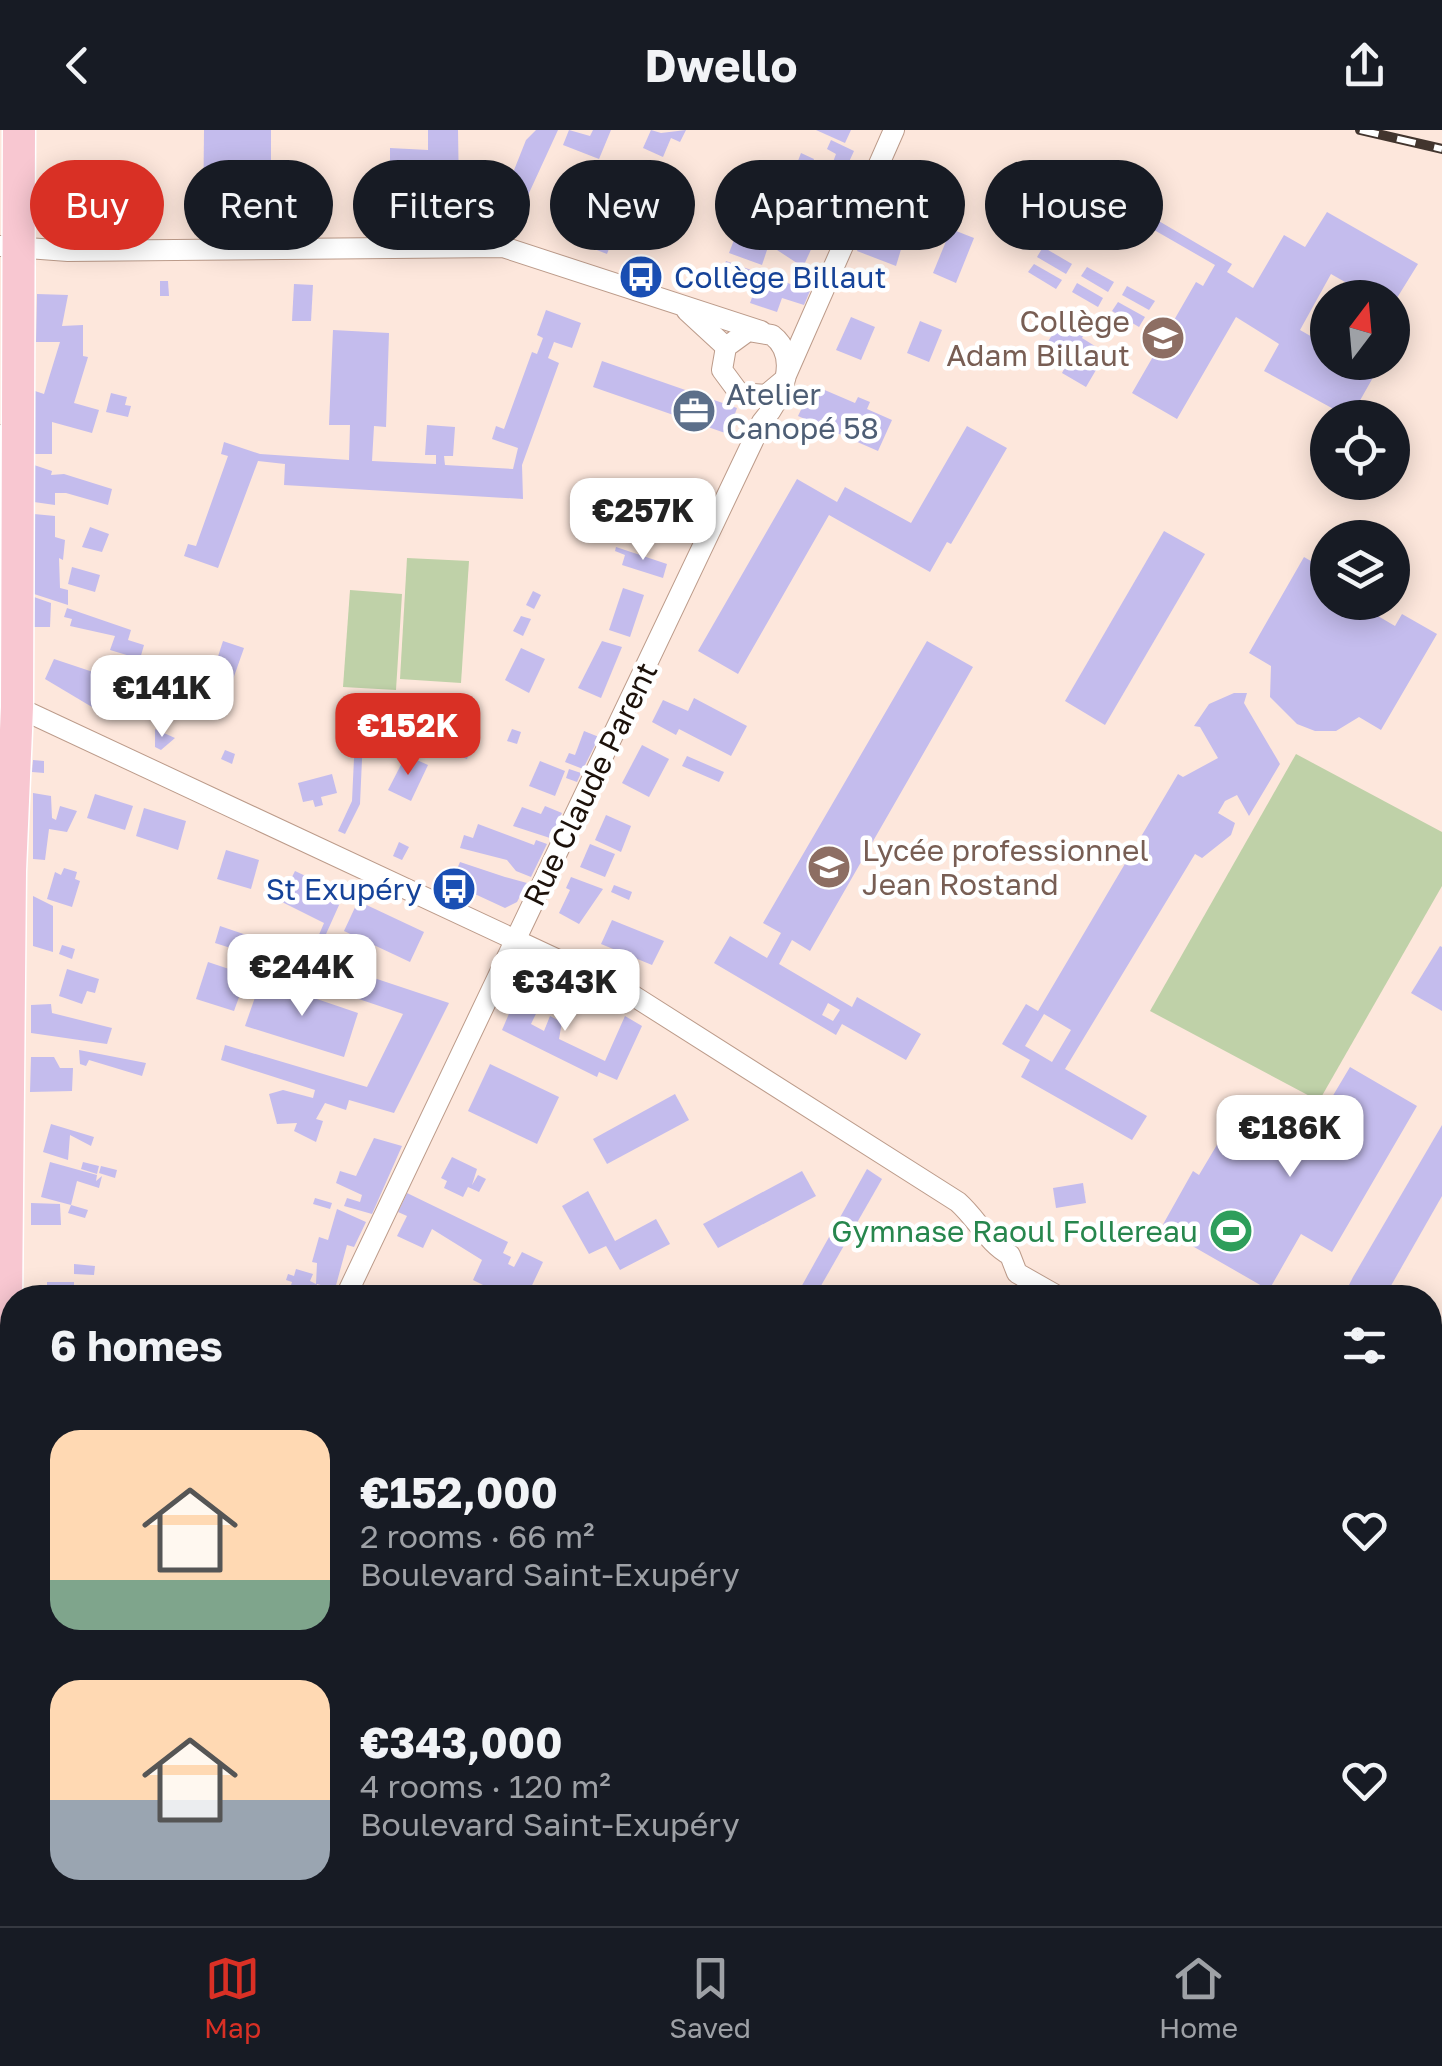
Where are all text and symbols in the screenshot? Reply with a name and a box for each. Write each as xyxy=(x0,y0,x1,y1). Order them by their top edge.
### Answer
icon: back xyxy=(50,38,105,93)
text: Dwello xyxy=(645,38,797,92)
icon: share xyxy=(1337,38,1392,93)
chip: Buy xyxy=(30,160,164,250)
chip: Rent xyxy=(184,160,333,250)
chip: Filters xyxy=(353,160,530,250)
chip: New xyxy=(550,160,695,250)
chip: Apartment xyxy=(715,160,965,250)
chip: House xyxy=(985,160,1163,250)
bus stop icon: Collège Billaut xyxy=(618,254,664,300)
place label: Collège Billaut xyxy=(674,259,887,295)
north arrow xyxy=(1310,280,1410,380)
map controls xyxy=(1310,280,1410,620)
place label: Collège Adam Billaut xyxy=(946,303,1130,373)
school or university icon: Collège Adam Billaut xyxy=(1140,315,1186,361)
place label: Atelier Canopé 58 xyxy=(726,376,879,446)
office icon: Atelier Canopé 58 xyxy=(671,388,717,434)
button: locate xyxy=(1310,400,1410,500)
pin: €257K xyxy=(573,478,713,563)
text: €257K xyxy=(592,491,694,529)
button: layers xyxy=(1310,520,1410,620)
pin: €141K xyxy=(92,655,232,740)
street label: Rue Claude Parent xyxy=(515,656,665,912)
text: €141K xyxy=(113,668,211,706)
pin: €152K xyxy=(338,693,478,778)
text: €152K xyxy=(357,706,459,744)
place label: Lycée professionnel Jean Rostand xyxy=(862,832,1149,902)
school or university icon: Lycée professionnel Jean Rostand xyxy=(806,844,852,890)
bus stop icon: St Exupéry xyxy=(431,866,477,912)
place label: St Exupéry xyxy=(266,871,422,907)
pin: €244K xyxy=(232,934,372,1019)
text: €244K xyxy=(249,947,355,985)
pin: €343K xyxy=(495,949,635,1034)
text: €343K xyxy=(513,962,617,1000)
pin: €186K xyxy=(1220,1095,1360,1180)
text: €186K xyxy=(1238,1108,1342,1146)
sports icon: Gymnase Raoul Follereau xyxy=(1208,1208,1254,1254)
place label: Gymnase Raoul Follereau xyxy=(831,1213,1198,1249)
icon: filters xyxy=(1337,1318,1392,1373)
text: 6 homes xyxy=(50,1320,223,1370)
text: €152,000 xyxy=(360,1467,558,1517)
icon: home xyxy=(130,1470,250,1590)
icon: heart xyxy=(1337,1503,1392,1558)
text: 2 rooms · 66 m² xyxy=(360,1517,595,1555)
text: Boulevard Saint-Exupéry xyxy=(360,1555,740,1593)
text: €343,000 xyxy=(360,1717,562,1767)
icon: home xyxy=(130,1720,250,1840)
icon: heart xyxy=(1337,1753,1392,1808)
text: 4 rooms · 120 m² xyxy=(360,1767,611,1805)
text: Boulevard Saint-Exupéry xyxy=(360,1805,740,1843)
tab: Map xyxy=(204,1951,261,2044)
tab: Saved xyxy=(669,1951,751,2044)
tab: Home xyxy=(1159,1951,1238,2044)

